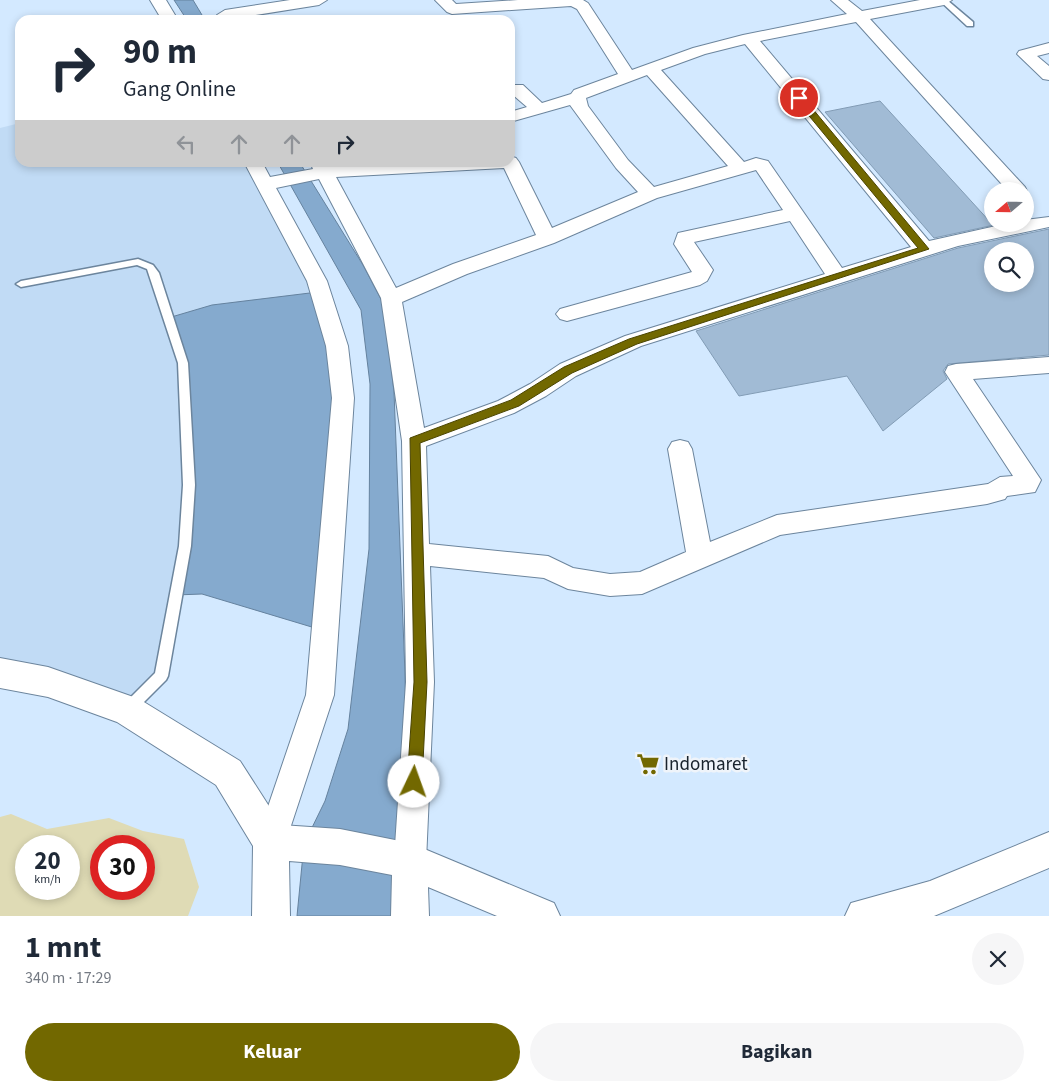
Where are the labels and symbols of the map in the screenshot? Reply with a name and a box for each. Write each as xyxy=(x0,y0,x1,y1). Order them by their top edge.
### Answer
pin xyxy=(778,77,820,119)
north arrow xyxy=(984,182,1034,232)
supermarket icon: Indomaret xyxy=(635,751,661,777)
place label: Indomaret xyxy=(664,751,748,778)
position arrow xyxy=(387,755,439,807)
speed limit sign: 30 xyxy=(90,835,155,900)

